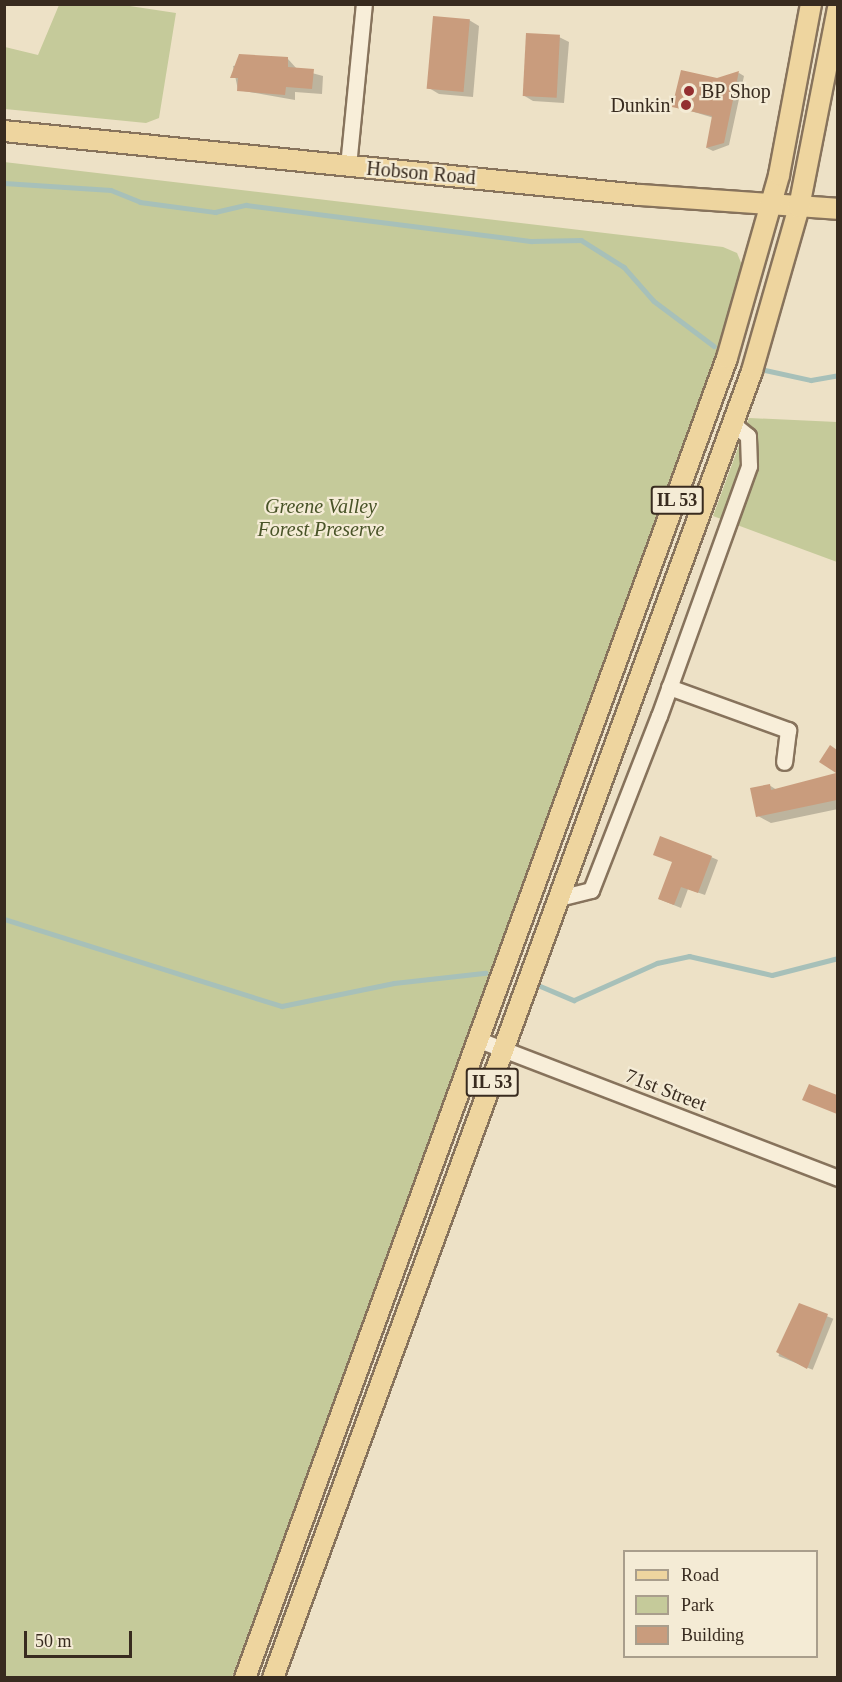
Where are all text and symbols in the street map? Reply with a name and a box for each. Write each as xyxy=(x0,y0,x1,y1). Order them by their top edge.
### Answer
place label: BP Shop xyxy=(701,79,772,103)
marker: BP Shop xyxy=(682,84,696,98)
place label: Dunkin' xyxy=(610,93,674,117)
marker: Dunkin' xyxy=(679,98,693,112)
street label: Hobson Road xyxy=(365,156,477,190)
road number: IL 53 xyxy=(650,485,704,515)
park label: Greene Valley Forest Preserve xyxy=(258,495,384,542)
street label: 71st Street xyxy=(622,1064,710,1116)
road number: IL 53 xyxy=(465,1067,519,1097)
legend xyxy=(623,1550,818,1658)
text: Road xyxy=(681,1565,719,1585)
text: Park xyxy=(681,1595,714,1615)
scale bar xyxy=(27,1619,135,1657)
text: Building xyxy=(681,1625,744,1645)
text: 50 m xyxy=(35,1631,72,1651)

